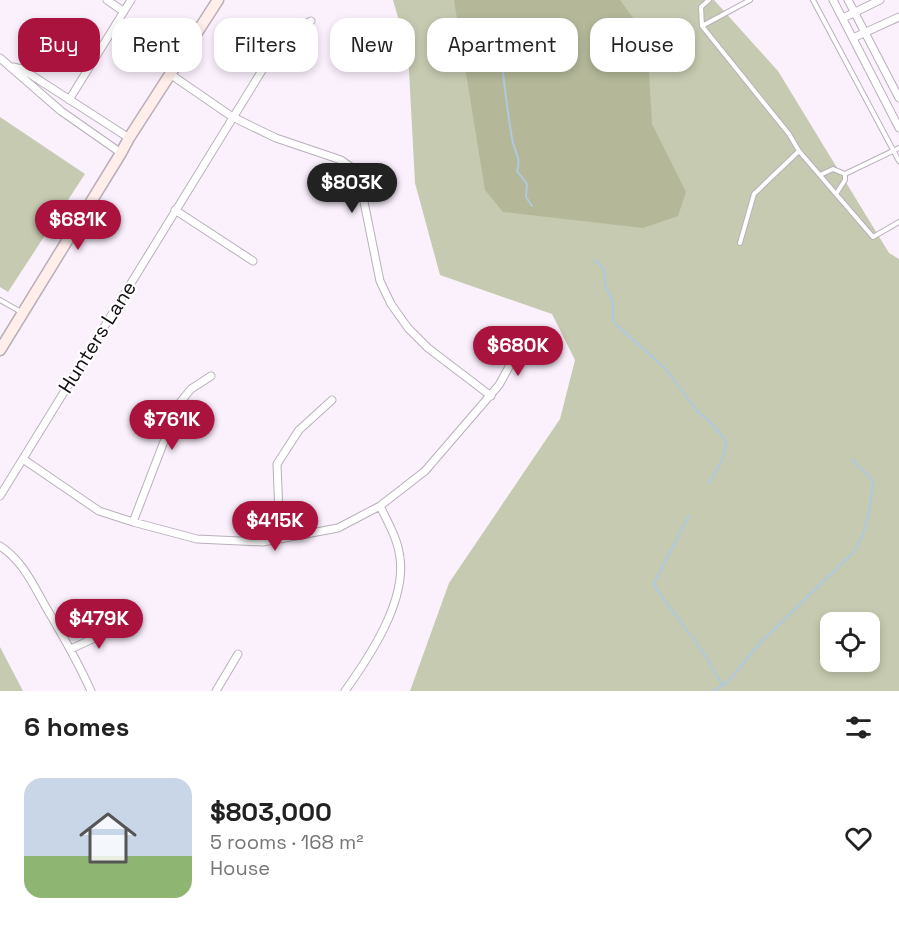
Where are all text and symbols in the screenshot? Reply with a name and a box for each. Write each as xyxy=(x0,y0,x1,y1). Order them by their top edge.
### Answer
chip: Buy xyxy=(18,18,100,72)
chip: Rent xyxy=(112,18,202,72)
chip: Filters xyxy=(214,18,318,72)
chip: New xyxy=(330,18,415,72)
chip: Apartment xyxy=(427,18,578,72)
chip: House xyxy=(590,18,695,72)
pin: $803K xyxy=(310,163,394,214)
text: $803K xyxy=(321,169,383,195)
pin: $681K xyxy=(36,200,120,251)
text: $681K xyxy=(49,206,107,232)
street label: Hunters Lane xyxy=(52,276,142,398)
pin: $680K xyxy=(476,326,560,377)
text: $680K xyxy=(487,332,549,358)
pin: $761K xyxy=(130,400,214,451)
text: $761K xyxy=(144,406,200,432)
pin: $415K xyxy=(233,501,317,552)
text: $415K xyxy=(246,507,304,533)
pin: $479K xyxy=(57,599,141,650)
text: $479K xyxy=(69,605,129,631)
map controls xyxy=(820,612,880,672)
button: locate xyxy=(820,612,880,672)
text: 6 homes xyxy=(24,710,129,744)
icon: filters xyxy=(842,711,875,744)
text: $803,000 xyxy=(210,795,332,829)
icon: home xyxy=(72,802,144,874)
icon: heart xyxy=(842,822,875,855)
text: 5 rooms · 168 m² xyxy=(210,829,364,855)
text: House xyxy=(210,855,270,881)

